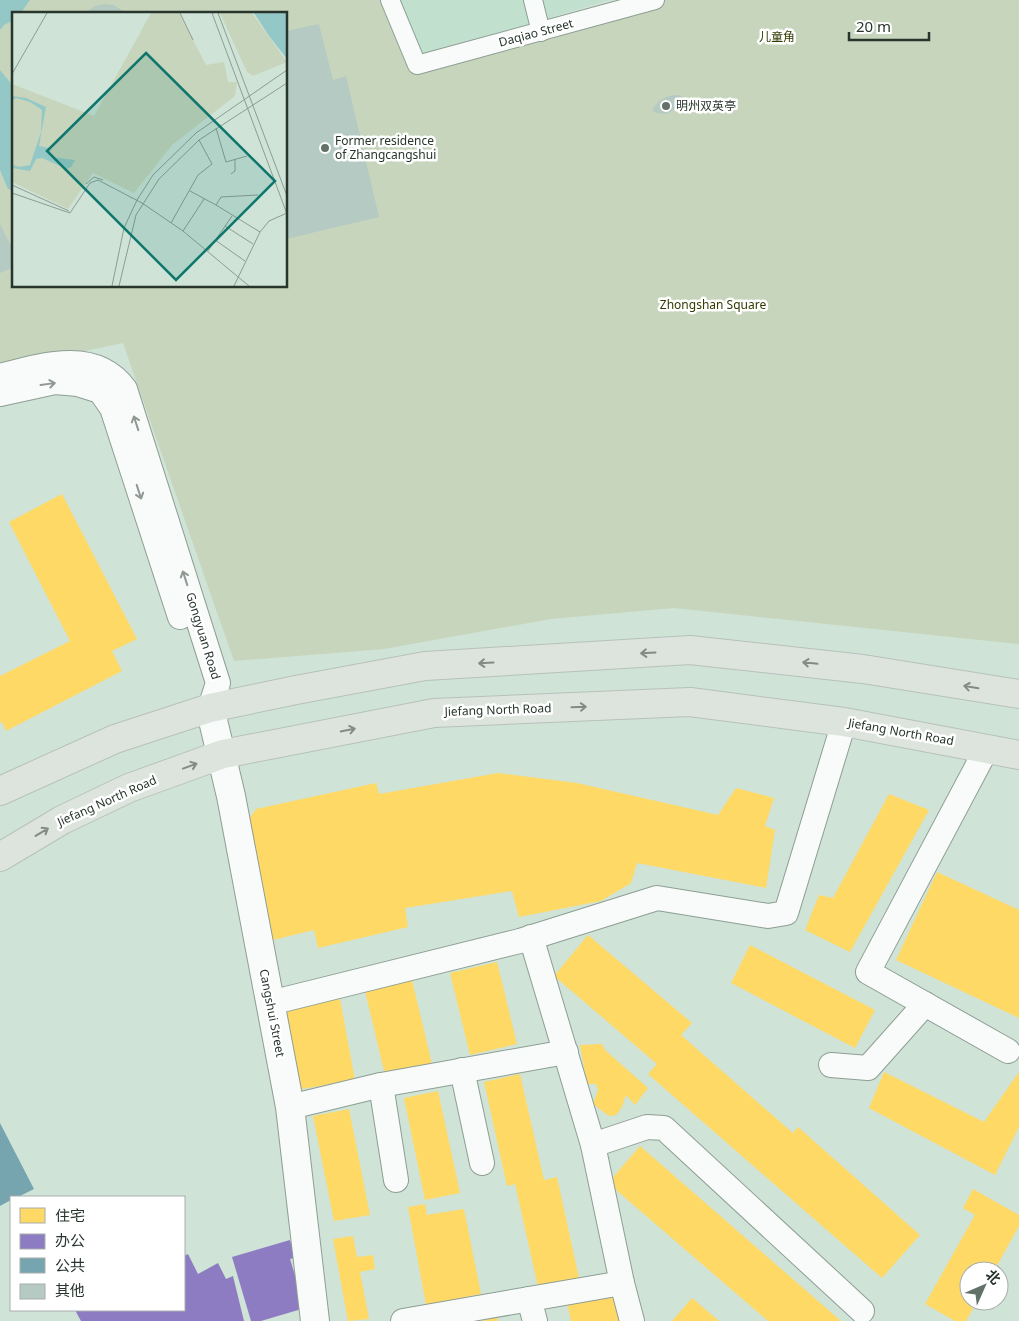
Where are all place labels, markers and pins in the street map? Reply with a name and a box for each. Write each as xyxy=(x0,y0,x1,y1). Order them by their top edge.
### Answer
place label: 明州双英亭 xyxy=(676,97,736,114)
marker: 明州双英亭 xyxy=(660,100,672,112)
place label: Former residence of Zhangcangshui xyxy=(335,132,436,163)
marker: Former residence of Zhangcangshui xyxy=(319,142,331,154)

